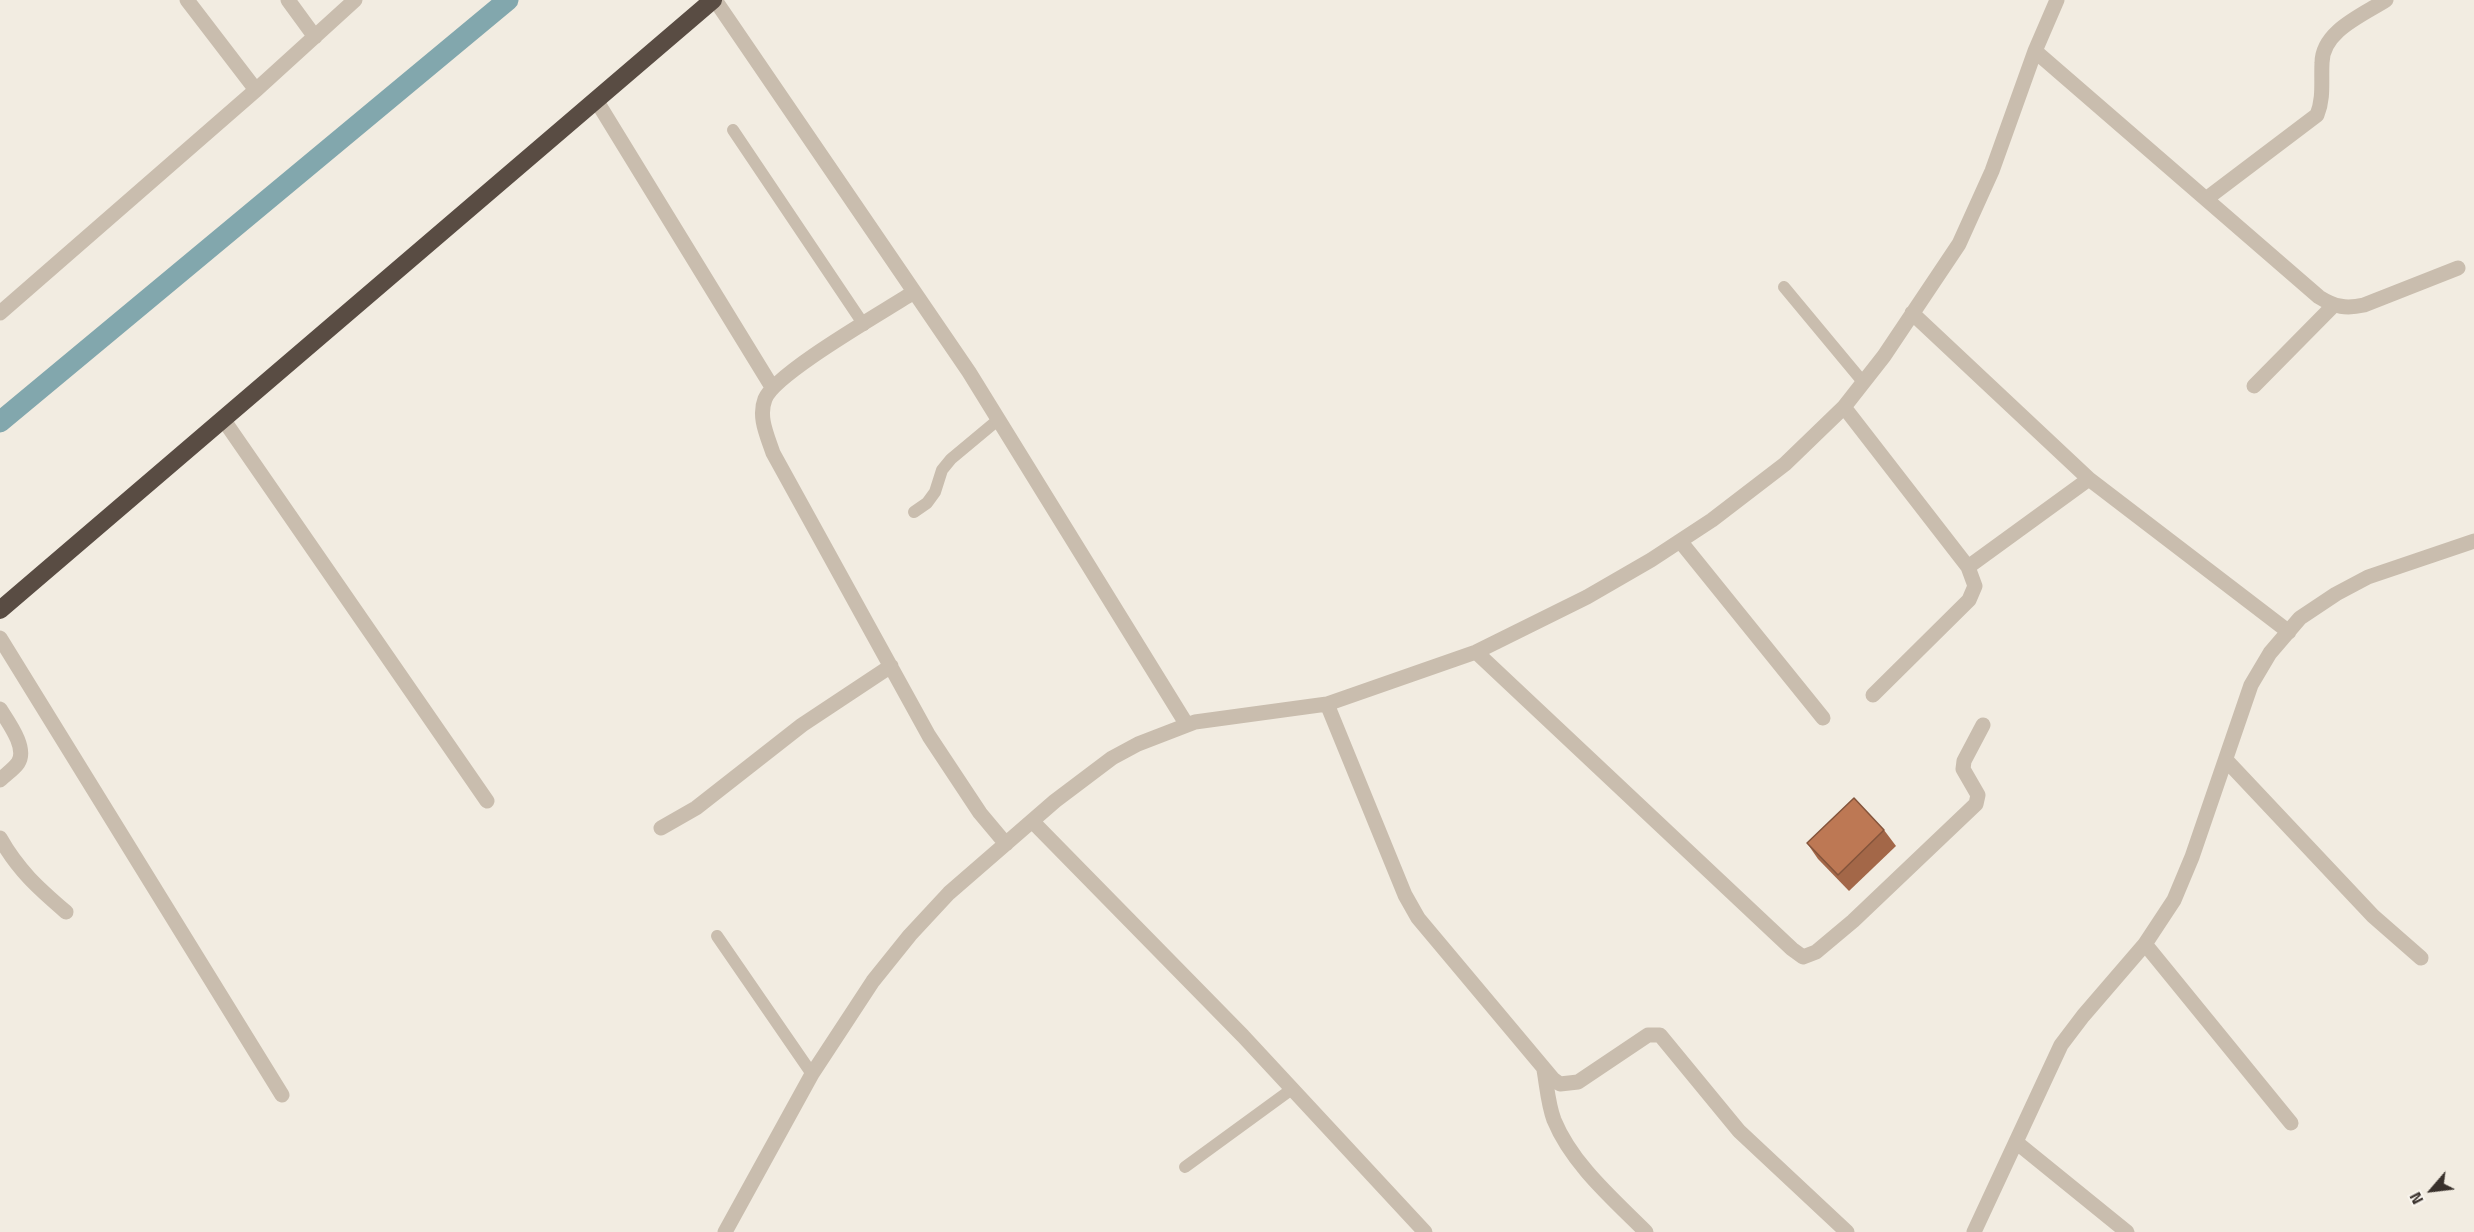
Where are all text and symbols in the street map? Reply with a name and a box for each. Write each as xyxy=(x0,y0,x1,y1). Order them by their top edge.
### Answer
north arrow xyxy=(2402,1160,2462,1220)
text: N xyxy=(2403,1188,2429,1209)

